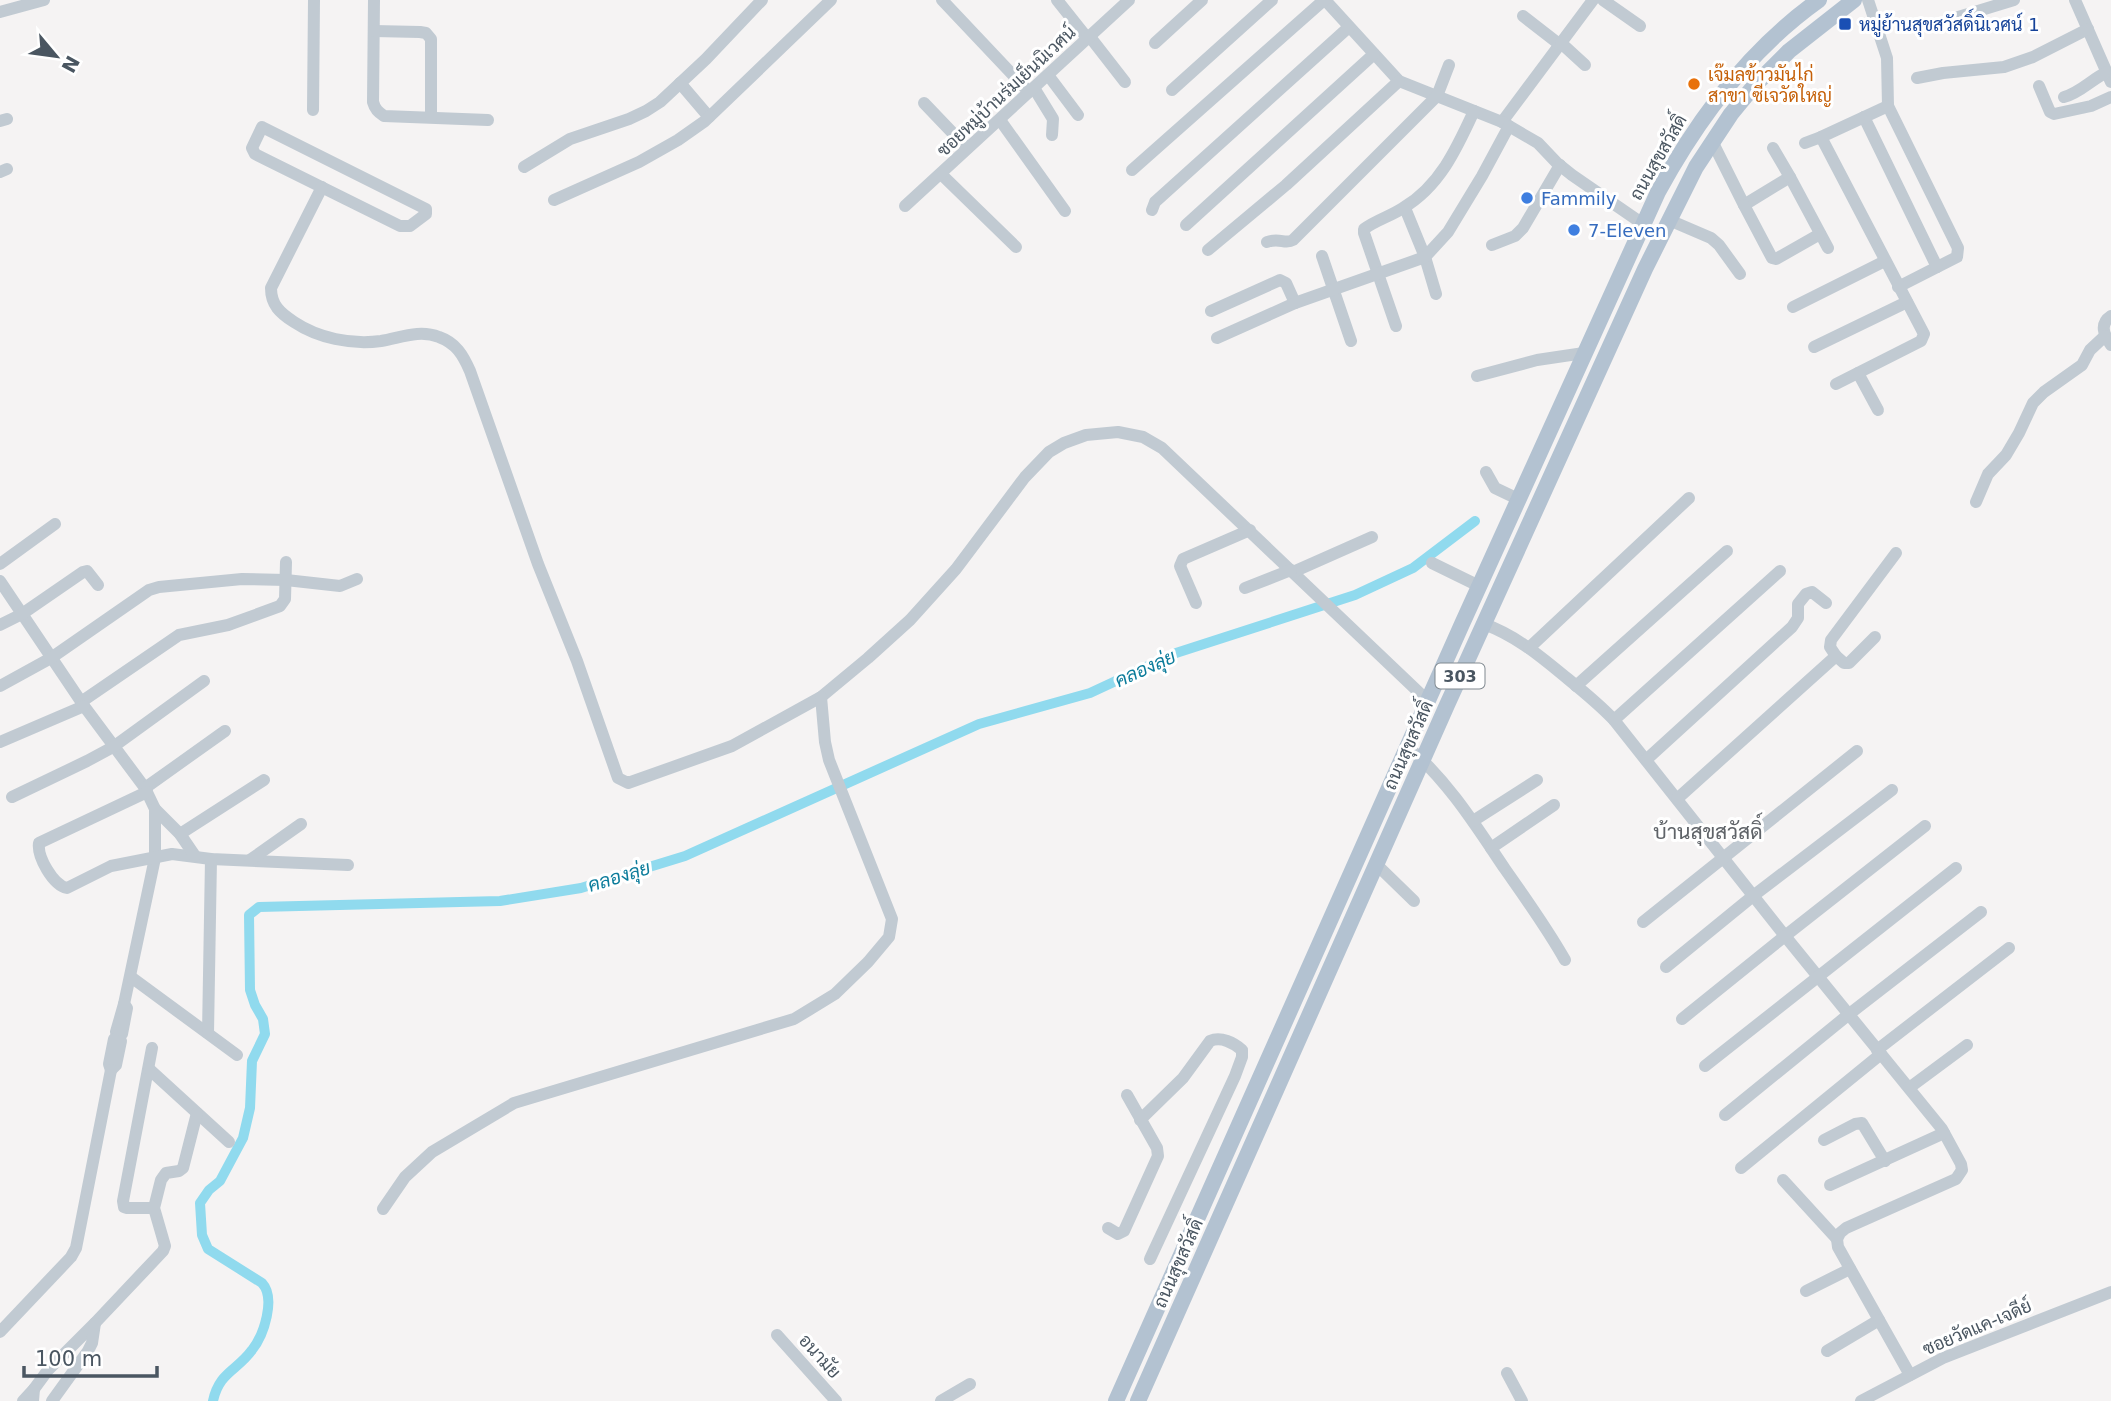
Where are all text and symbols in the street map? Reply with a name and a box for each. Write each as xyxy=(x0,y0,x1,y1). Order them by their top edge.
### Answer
place label: หมู่ย้านสุขสวัสดิ์นิเวศน์ 1 xyxy=(1859,8,2040,38)
marker: หมู่ย้านสุขสวัสดิ์นิเวศน์ 1 xyxy=(1837,16,1853,32)
street label: ซอยหมู่บ้านร่มเย็นนิเวศน์ xyxy=(930,19,1082,163)
north arrow xyxy=(21,21,91,91)
text: N xyxy=(57,52,84,77)
place label: เจ๊มลข้าวมันไก่ สาขา ซีเจวัดใหญ่ xyxy=(1708,62,1832,107)
marker: เจ๊มลข้าวมันไก่ สาขา ซีเจวัดใหญ่ xyxy=(1686,76,1702,92)
street label: ถนนสุขสวัสดิ์ xyxy=(1621,108,1693,205)
place label: Fammily xyxy=(1541,188,1617,209)
marker: Fammily xyxy=(1519,190,1535,206)
place label: 7-Eleven xyxy=(1588,220,1667,241)
marker: 7-Eleven xyxy=(1566,222,1582,238)
water label: คลองลุ่ย xyxy=(1111,645,1180,693)
road number: 303 xyxy=(1436,664,1484,688)
street label: ถนนสุขสวัสดิ์ xyxy=(1374,695,1439,794)
district label: บ้านสุขสวัสดิ์ xyxy=(1653,812,1763,846)
water label: คลองลุ่ย xyxy=(585,856,654,898)
street label: ถนนสุขสวัสดิ์ xyxy=(1144,1213,1209,1312)
street label: ซอยวัดแค-เจดีย์ xyxy=(1919,1293,2035,1359)
street label: อนามัย xyxy=(795,1330,845,1382)
scale bar xyxy=(24,1334,158,1378)
text: 100 m xyxy=(35,1347,102,1371)

